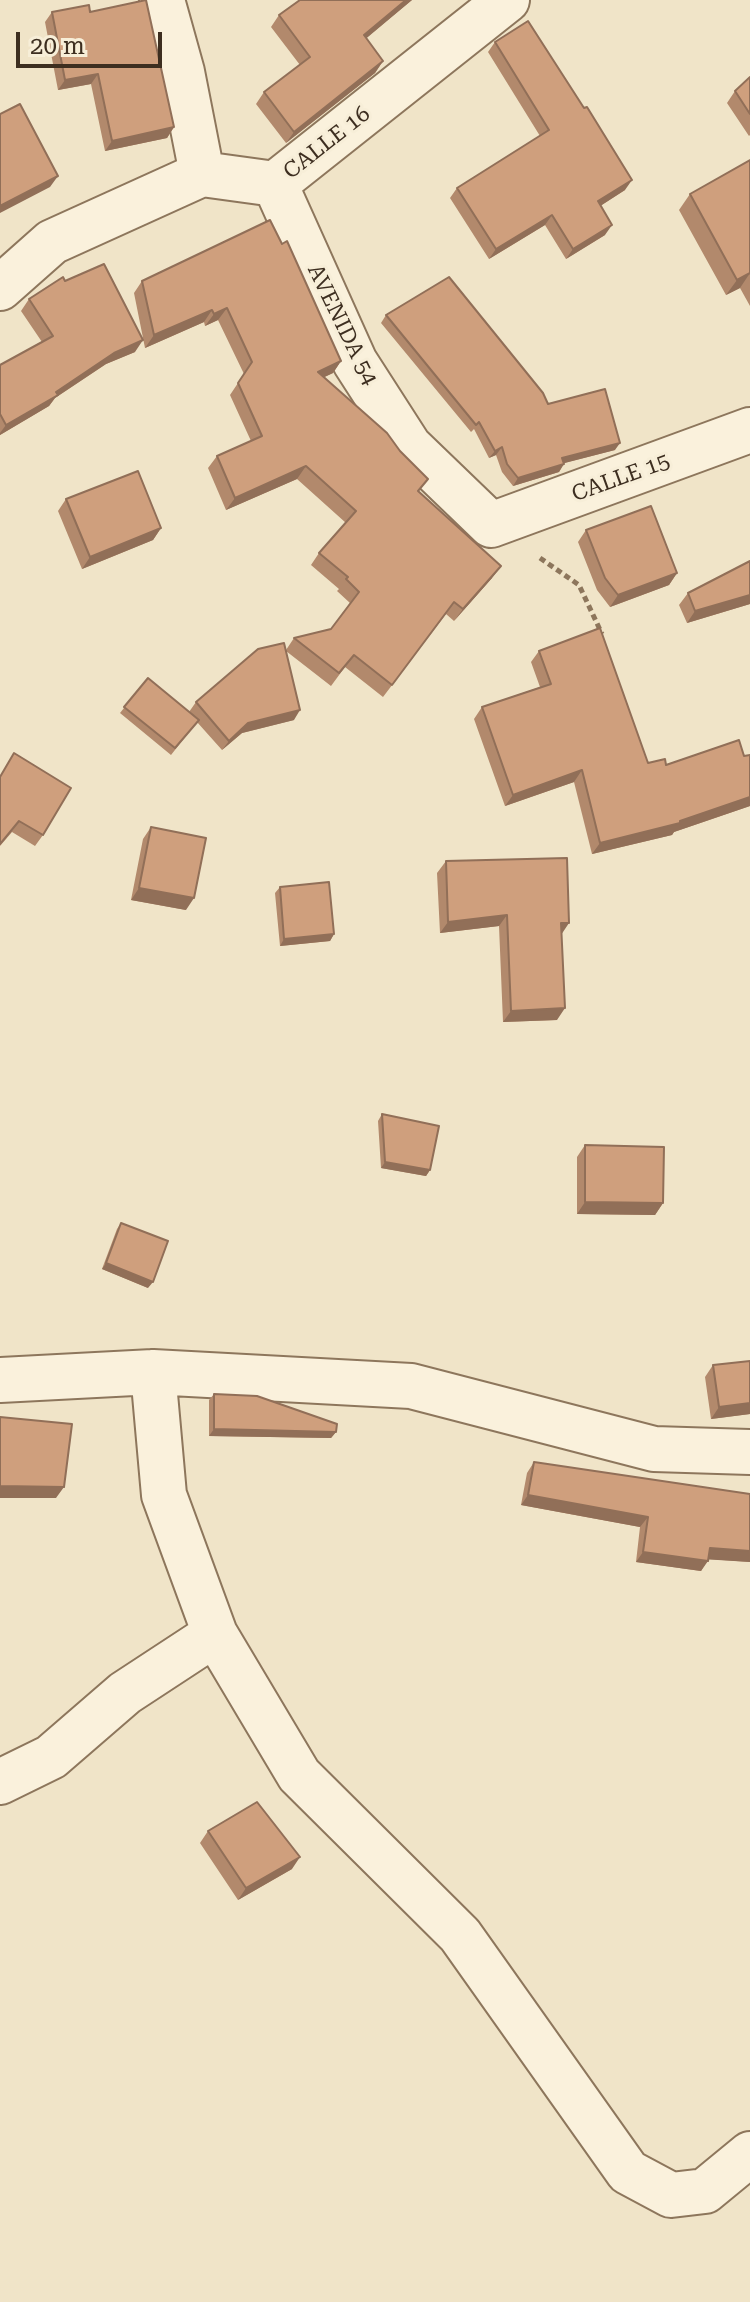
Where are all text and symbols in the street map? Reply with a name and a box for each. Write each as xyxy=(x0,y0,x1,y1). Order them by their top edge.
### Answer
scale bar xyxy=(20,16,166,66)
text: 20 m xyxy=(30,32,85,60)
street label: CALLE 16 xyxy=(278,101,376,185)
street label: AVENIDA 54 xyxy=(301,260,383,390)
street label: CALLE 15 xyxy=(568,448,674,508)

